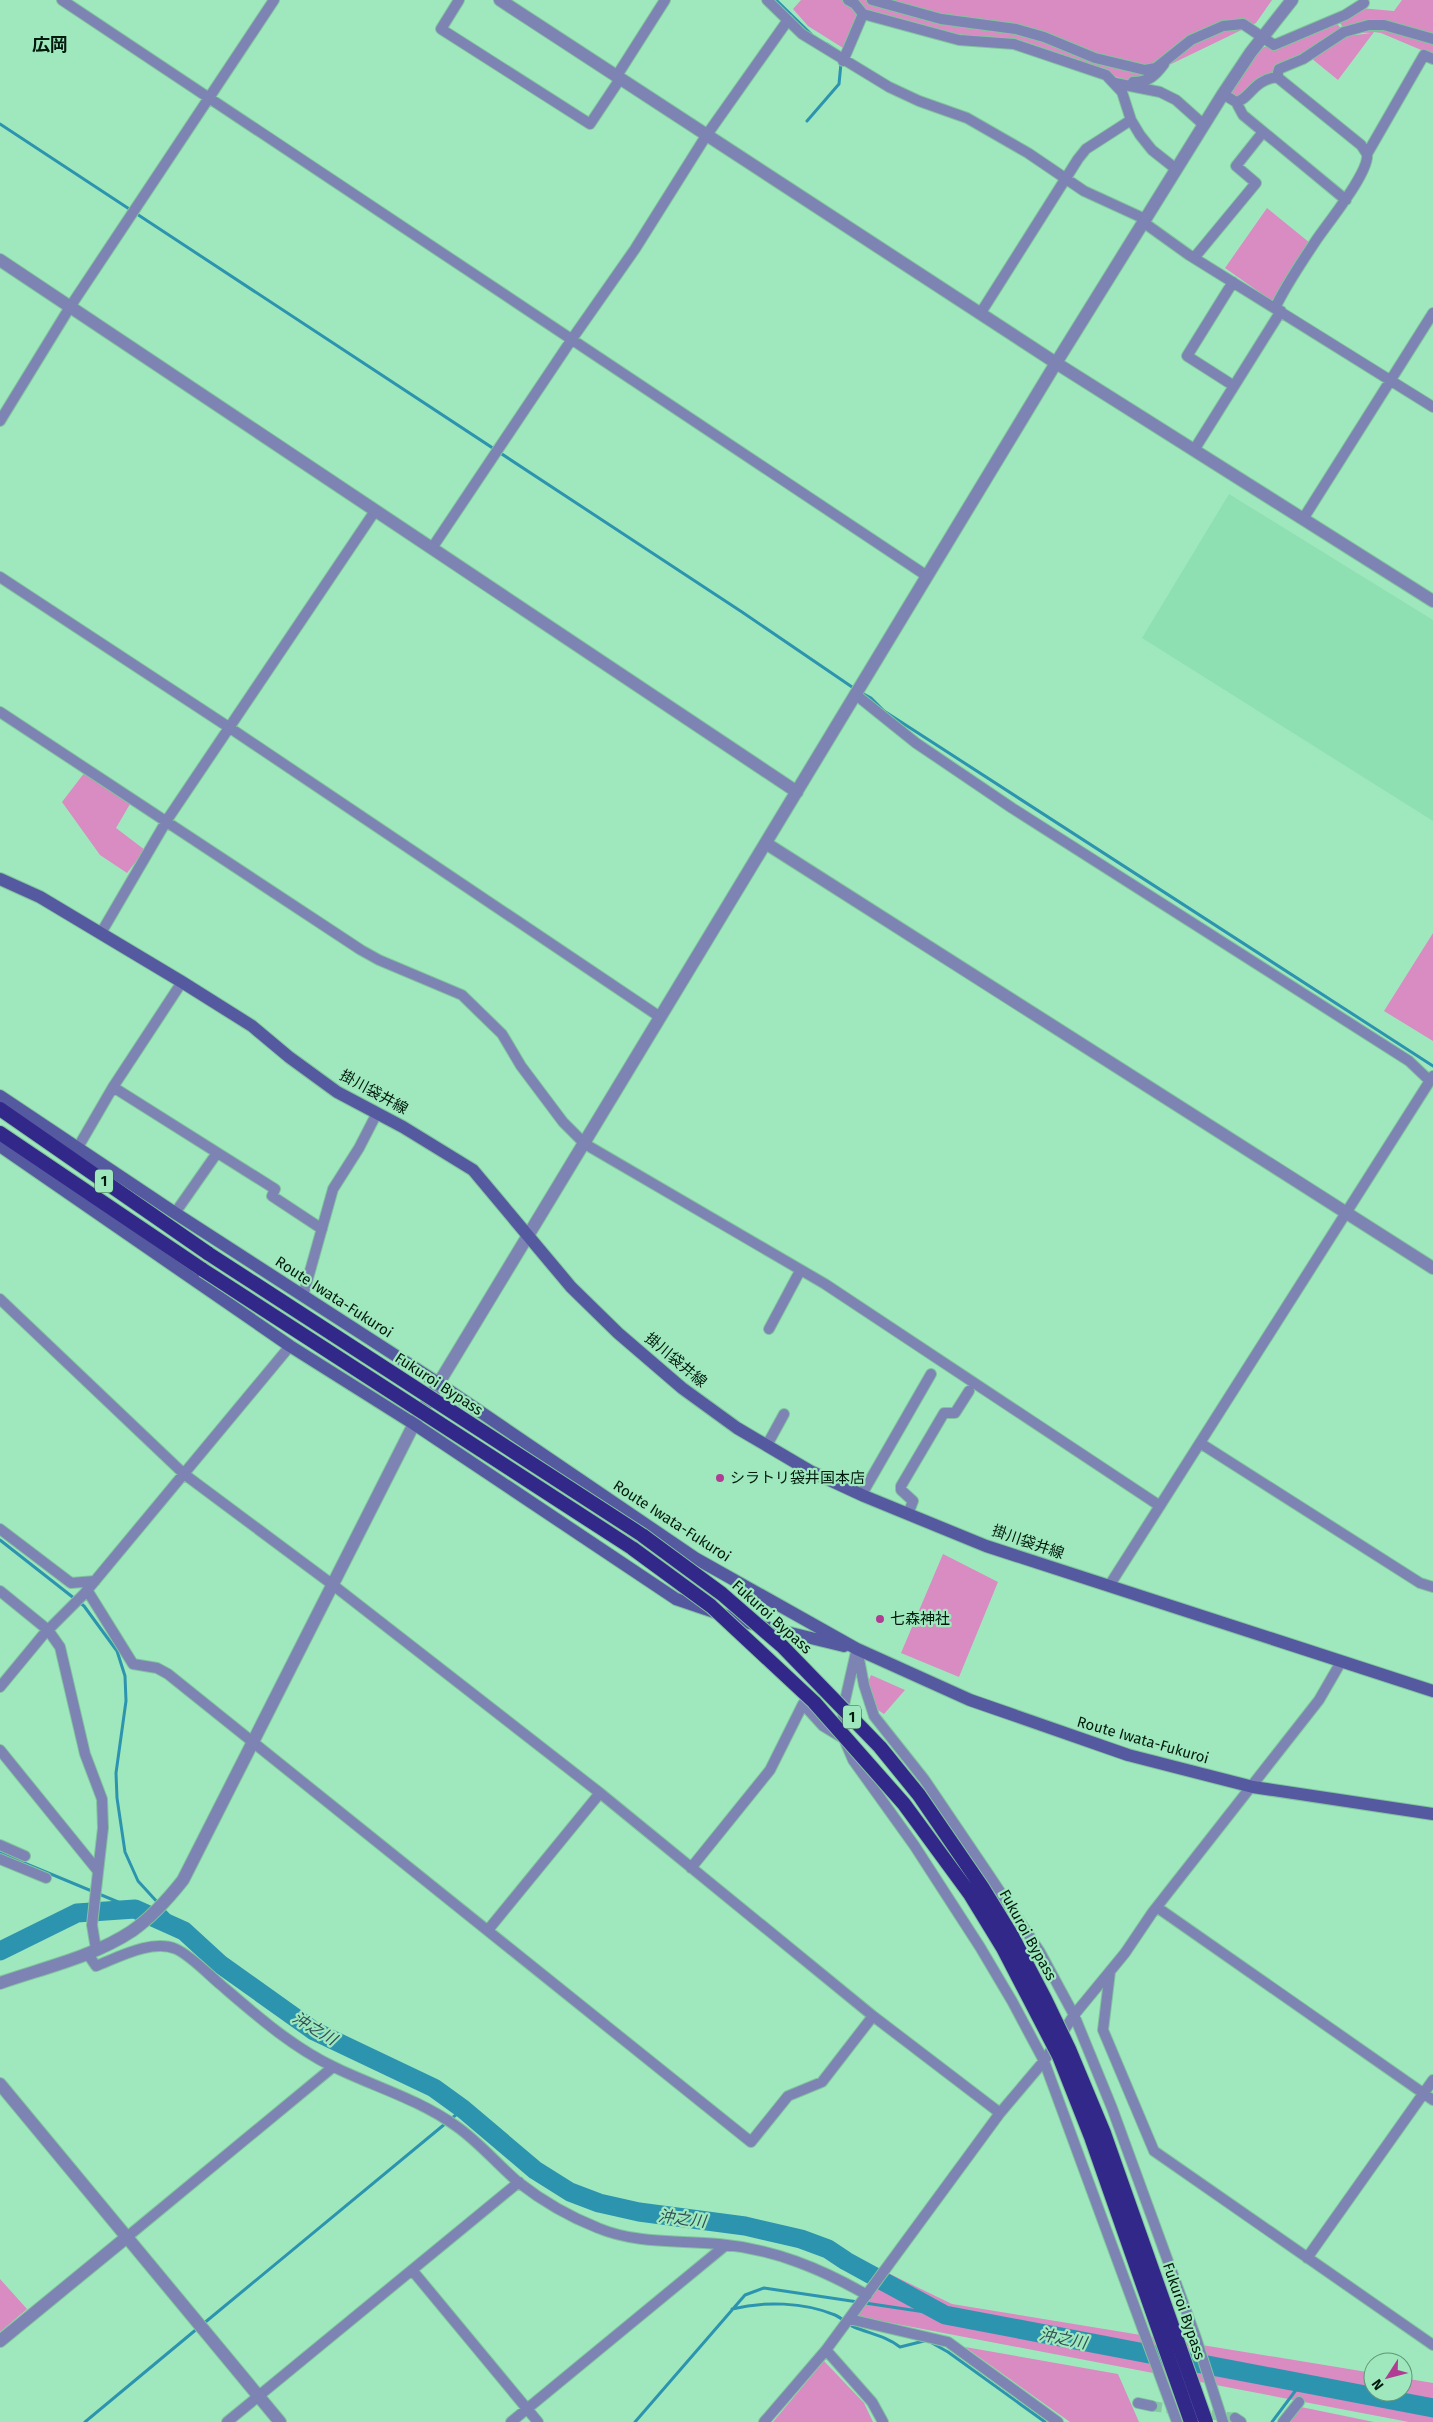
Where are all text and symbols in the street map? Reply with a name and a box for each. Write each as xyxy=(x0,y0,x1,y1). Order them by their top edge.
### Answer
district label: 広岡 xyxy=(32,34,68,56)
street label: 掛川袋井線 xyxy=(337,1066,411,1118)
road number: 1 xyxy=(95,1170,113,1192)
street label: Route Iwata-Fukuroi xyxy=(272,1252,396,1342)
street label: 掛川袋井線 xyxy=(641,1329,711,1391)
street label: Fukuroi Bypass xyxy=(392,1349,486,1419)
place label: シラトリ袋井国本店 xyxy=(730,1469,865,1487)
marker: シラトリ袋井国本店 xyxy=(714,1472,726,1484)
street label: Route Iwata-Fukuroi xyxy=(610,1476,734,1566)
street label: 掛川袋井線 xyxy=(990,1521,1066,1563)
street label: Fukuroi Bypass xyxy=(728,1576,816,1658)
place label: 七森神社 xyxy=(890,1610,950,1628)
marker: 七森神社 xyxy=(874,1613,886,1625)
road number: 1 xyxy=(843,1705,861,1728)
street label: Route Iwata-Fukuroi xyxy=(1075,1713,1211,1767)
street label: Fukuroi Bypass xyxy=(996,1886,1060,1984)
water label: 沖之川 xyxy=(289,2008,342,2050)
water label: 沖之川 xyxy=(657,2206,709,2231)
street label: Fukuroi Bypass xyxy=(1159,2260,1209,2362)
water label: 沖之川 xyxy=(1038,2325,1090,2353)
north arrow xyxy=(1363,2352,1413,2402)
text: N xyxy=(1368,2376,1387,2393)

